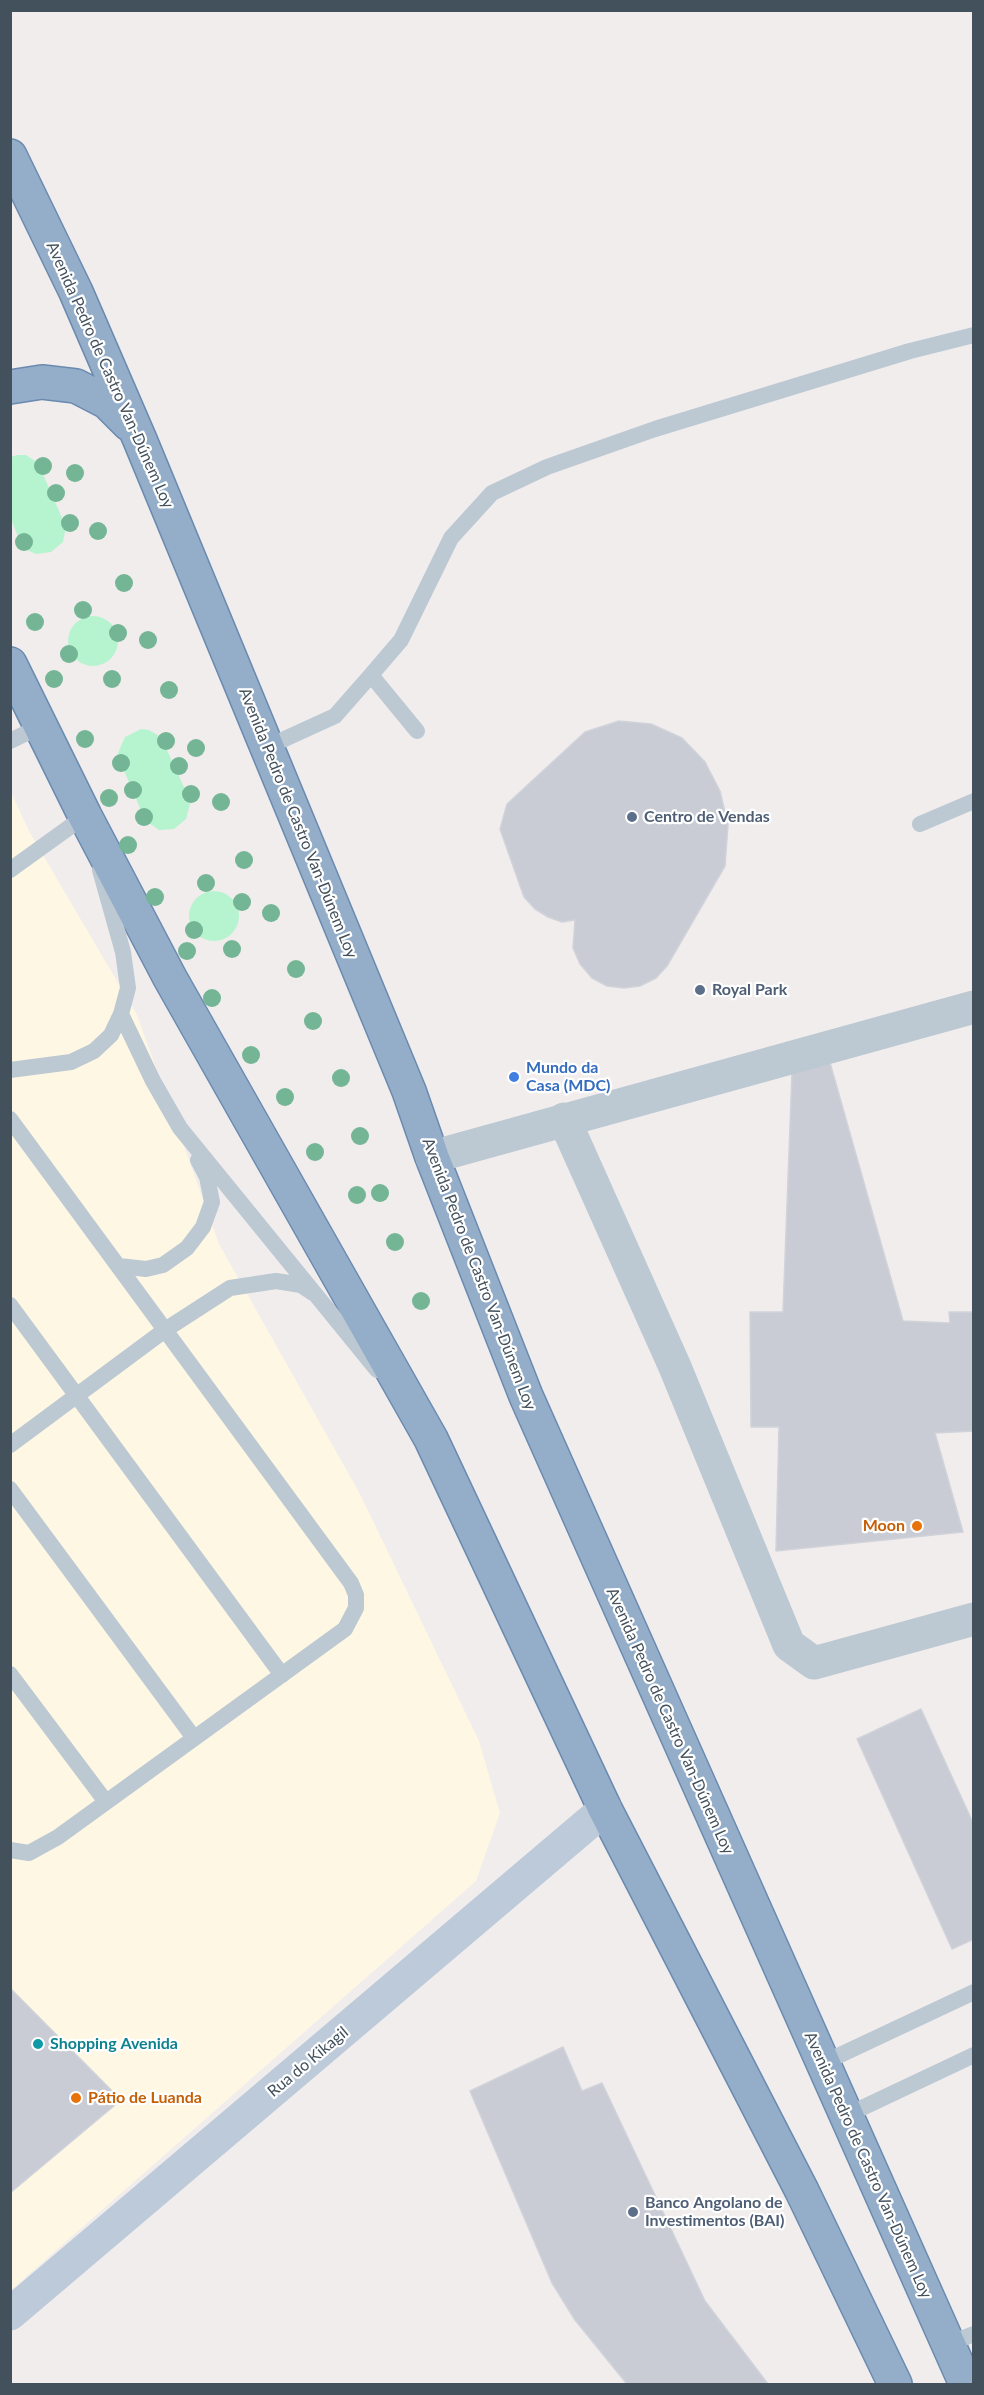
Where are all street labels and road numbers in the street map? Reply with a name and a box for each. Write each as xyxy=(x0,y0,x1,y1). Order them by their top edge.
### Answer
street label: Avenida Pedro de Castro Van-Dúnem Loy xyxy=(42,239,178,511)
street label: Avenida Pedro de Castro Van-Dúnem Loy xyxy=(235,685,361,961)
street label: Avenida Pedro de Castro Van-Dúnem Loy xyxy=(418,1135,540,1413)
street label: Avenida Pedro de Castro Van-Dúnem Loy xyxy=(602,1585,738,1857)
street label: Rua do Kikagil xyxy=(264,2023,352,2101)
street label: Avenida Pedro de Castro Van-Dúnem Loy xyxy=(800,2029,936,2301)

